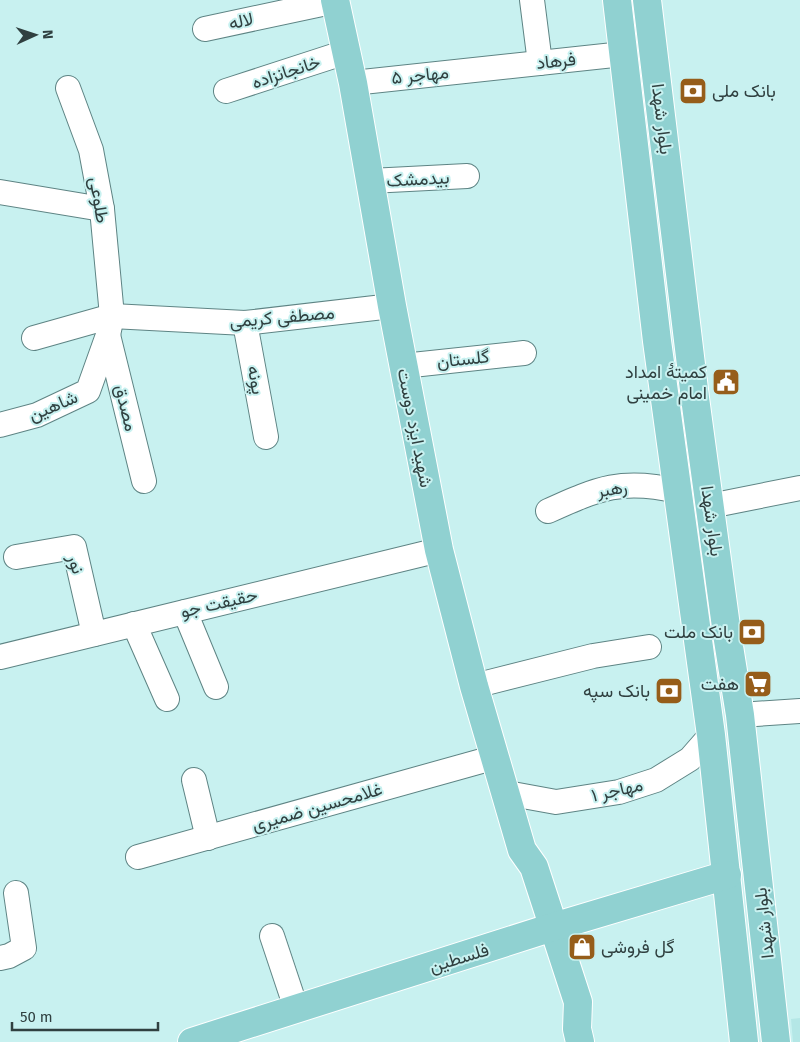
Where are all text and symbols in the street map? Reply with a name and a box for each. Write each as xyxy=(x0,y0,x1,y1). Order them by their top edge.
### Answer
street label: لاله xyxy=(227,8,255,34)
north arrow xyxy=(10,10,60,60)
text: N xyxy=(39,29,56,39)
street label: فرهاد xyxy=(535,48,577,74)
street label: خانجانزاده xyxy=(249,51,323,93)
street label: مهاجر ۵ xyxy=(390,61,450,89)
bank icon: بانک ملی xyxy=(678,76,708,106)
place label: بانک ملی xyxy=(712,80,776,102)
street label: بلوار شهدا xyxy=(647,82,677,156)
street label: بیدمشک xyxy=(386,166,450,192)
street label: طلوعی xyxy=(84,175,114,225)
street label: مصطفی کریمی xyxy=(229,301,335,333)
street label: گلستان xyxy=(436,345,490,373)
place label: کمیتهٔ امداد امام خمینی xyxy=(625,361,707,405)
street label: پونه xyxy=(242,364,269,396)
street label: شهید ایزد دوست xyxy=(393,367,437,489)
public building icon: کمیتهٔ امداد امام خمینی xyxy=(711,367,741,397)
street label: مصدق xyxy=(110,382,142,434)
street label: شاهین xyxy=(25,386,81,426)
street label: رهبر xyxy=(594,476,629,502)
street label: بلوار شهدا xyxy=(696,484,728,558)
street label: نور xyxy=(62,550,90,577)
street label: حقیقت جو xyxy=(178,584,260,622)
bank icon: بانک ملت xyxy=(737,617,767,647)
place label: بانک ملت xyxy=(664,621,733,643)
supermarket icon: هفت xyxy=(743,669,773,699)
place label: هفت xyxy=(701,673,739,695)
bank icon: بانک سپه xyxy=(654,676,684,706)
place label: بانک سپه xyxy=(583,680,650,703)
street label: مهاجر ۱ xyxy=(589,773,645,807)
street label: غلامحسین ضمیری xyxy=(249,778,385,836)
street label: بلوار شهدا xyxy=(749,887,779,959)
shop icon: گل فروشی xyxy=(567,932,597,962)
place label: گل فروشی xyxy=(601,936,675,958)
street label: فلسطین xyxy=(426,939,492,977)
scale bar xyxy=(12,1000,159,1032)
text: 50 m xyxy=(20,1008,53,1026)

